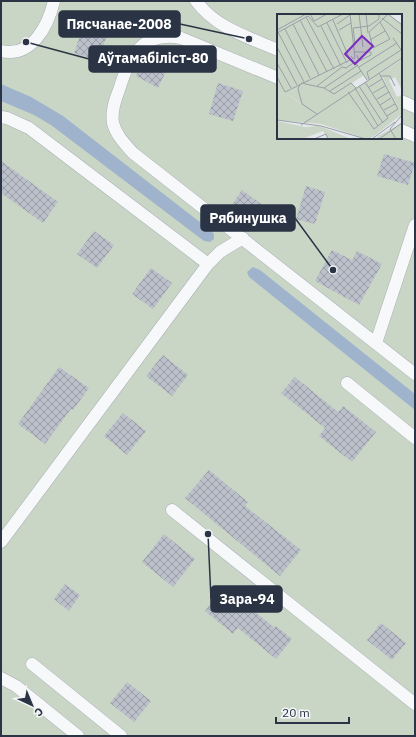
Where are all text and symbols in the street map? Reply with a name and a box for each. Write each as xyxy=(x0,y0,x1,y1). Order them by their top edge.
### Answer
callout: Пясчанае-2008 xyxy=(59,11,180,37)
inset map xyxy=(277,14,402,139)
text: Пясчанае-2008 xyxy=(66,15,172,33)
callout: Аўтамабіліст-80 xyxy=(89,46,216,72)
text: Аўтамабіліст-80 xyxy=(97,49,209,67)
callout: Рябинушка xyxy=(201,205,295,231)
text: Рябинушка xyxy=(209,209,287,227)
callout: Зара-94 xyxy=(211,586,282,612)
text: Зара-94 xyxy=(219,590,275,608)
north arrow xyxy=(12,685,52,725)
scale bar xyxy=(276,699,349,725)
text: С xyxy=(32,705,46,720)
text: 20 m xyxy=(282,705,310,720)

